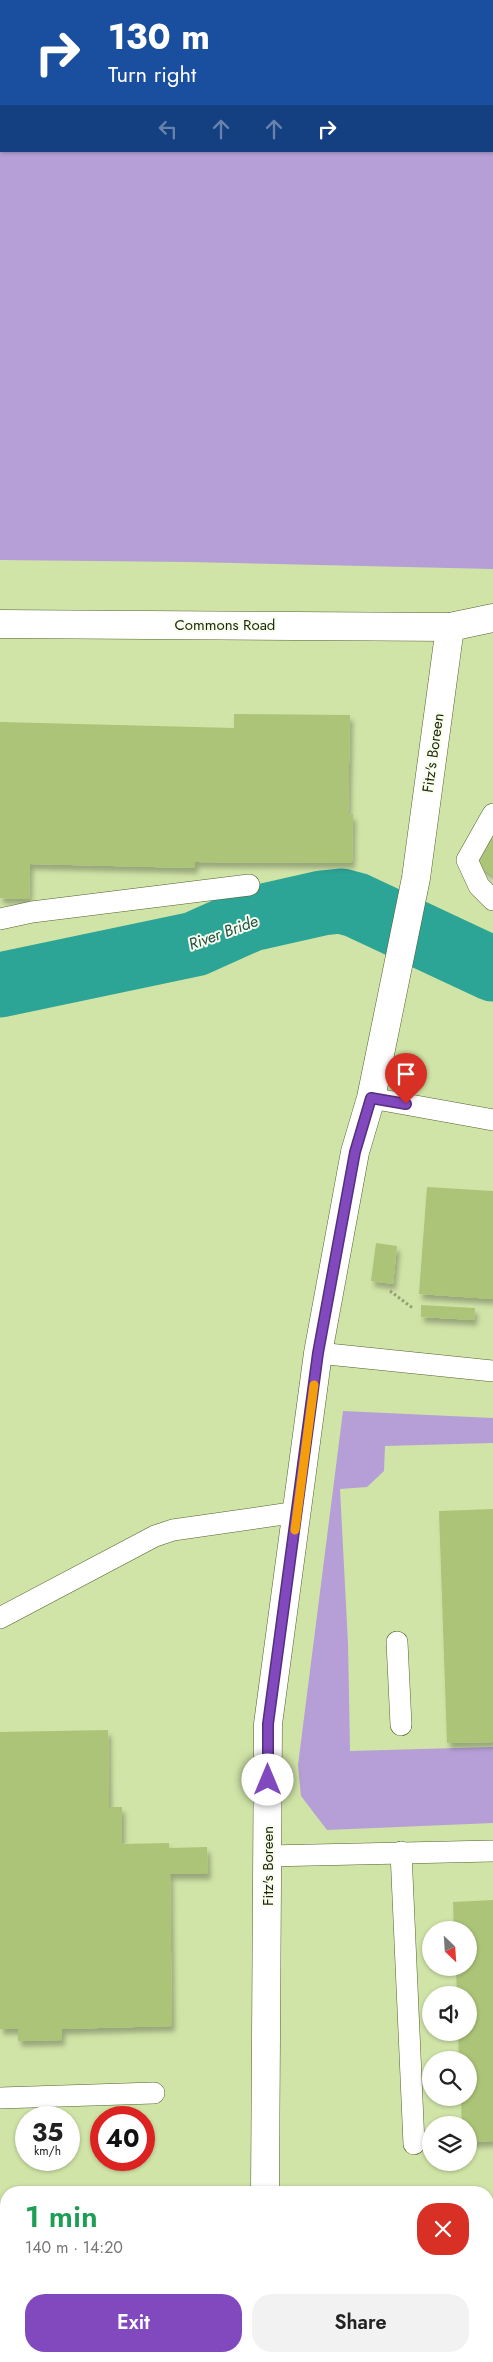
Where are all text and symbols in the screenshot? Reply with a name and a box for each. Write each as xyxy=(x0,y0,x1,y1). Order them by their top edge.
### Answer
text: 130 m xyxy=(108,12,210,62)
icon: right xyxy=(25,20,90,85)
text: Turn right xyxy=(108,58,196,90)
icon: left xyxy=(154,115,182,143)
icon: ahead xyxy=(207,115,235,143)
icon: ahead xyxy=(260,115,288,143)
icon: right xyxy=(313,115,341,143)
street label: Commons Road xyxy=(175,614,275,636)
street label: Fitz's Boreen xyxy=(417,712,449,794)
water label: River Bride xyxy=(185,909,261,956)
pin xyxy=(385,1053,427,1104)
icon: arrive xyxy=(392,1060,420,1088)
position arrow xyxy=(241,1753,293,1805)
street label: Fitz's Boreen xyxy=(257,1826,279,1906)
north arrow xyxy=(422,1921,478,1976)
map controls xyxy=(422,1921,477,2171)
button: sound xyxy=(422,1986,477,2041)
button: search xyxy=(422,2051,477,2106)
speed limit sign: 40 xyxy=(90,2106,155,2171)
text: 35 xyxy=(32,2114,63,2150)
button: layers xyxy=(422,2116,477,2171)
text: km/h xyxy=(34,2142,61,2160)
text: 1 min xyxy=(25,2195,98,2238)
button: close xyxy=(417,2203,469,2255)
text: 140 m · 14:20 xyxy=(25,2236,123,2259)
button: Exit xyxy=(25,2294,242,2352)
button: Share xyxy=(252,2294,469,2352)

